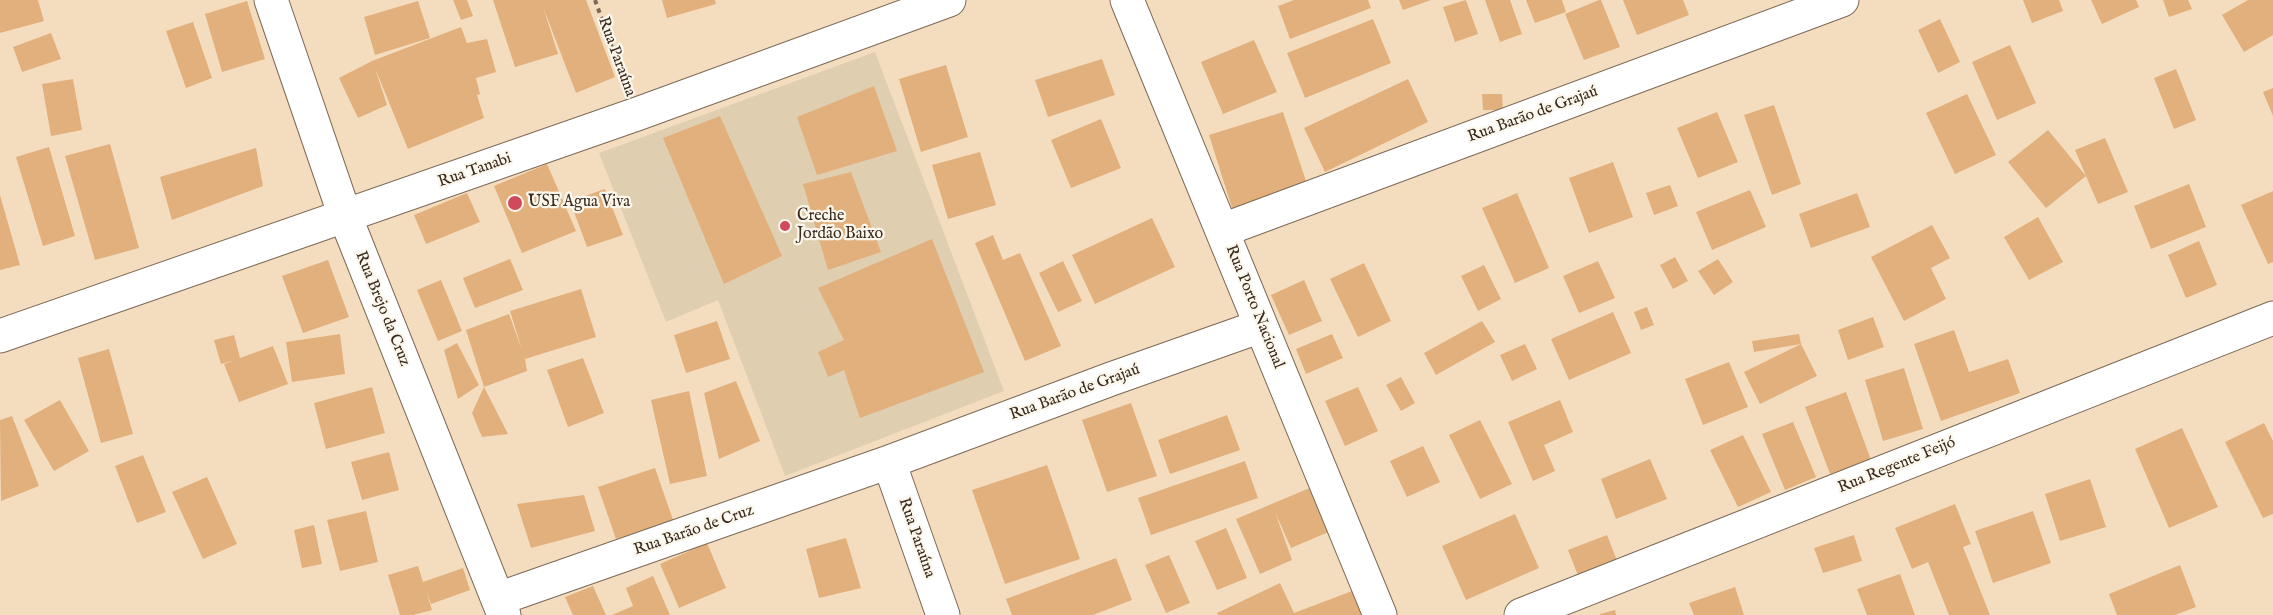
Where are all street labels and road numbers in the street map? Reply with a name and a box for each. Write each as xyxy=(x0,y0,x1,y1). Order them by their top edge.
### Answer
street label: Rua Paraúna xyxy=(593,15,639,99)
street label: Rua Barão de Grajaú xyxy=(1465,83,1601,147)
street label: Rua Tanabi xyxy=(436,149,514,193)
street label: Rua Porto Nacional xyxy=(1220,242,1288,372)
street label: Rua Brejo da Cruz xyxy=(350,249,414,369)
street label: Rua Barão de Grajaú xyxy=(1007,361,1143,425)
street label: Rua Regente Feijó xyxy=(1835,434,1959,498)
street label: Rua Paraúna xyxy=(893,495,939,581)
street label: Rua Barão de Cruz xyxy=(632,501,756,561)

